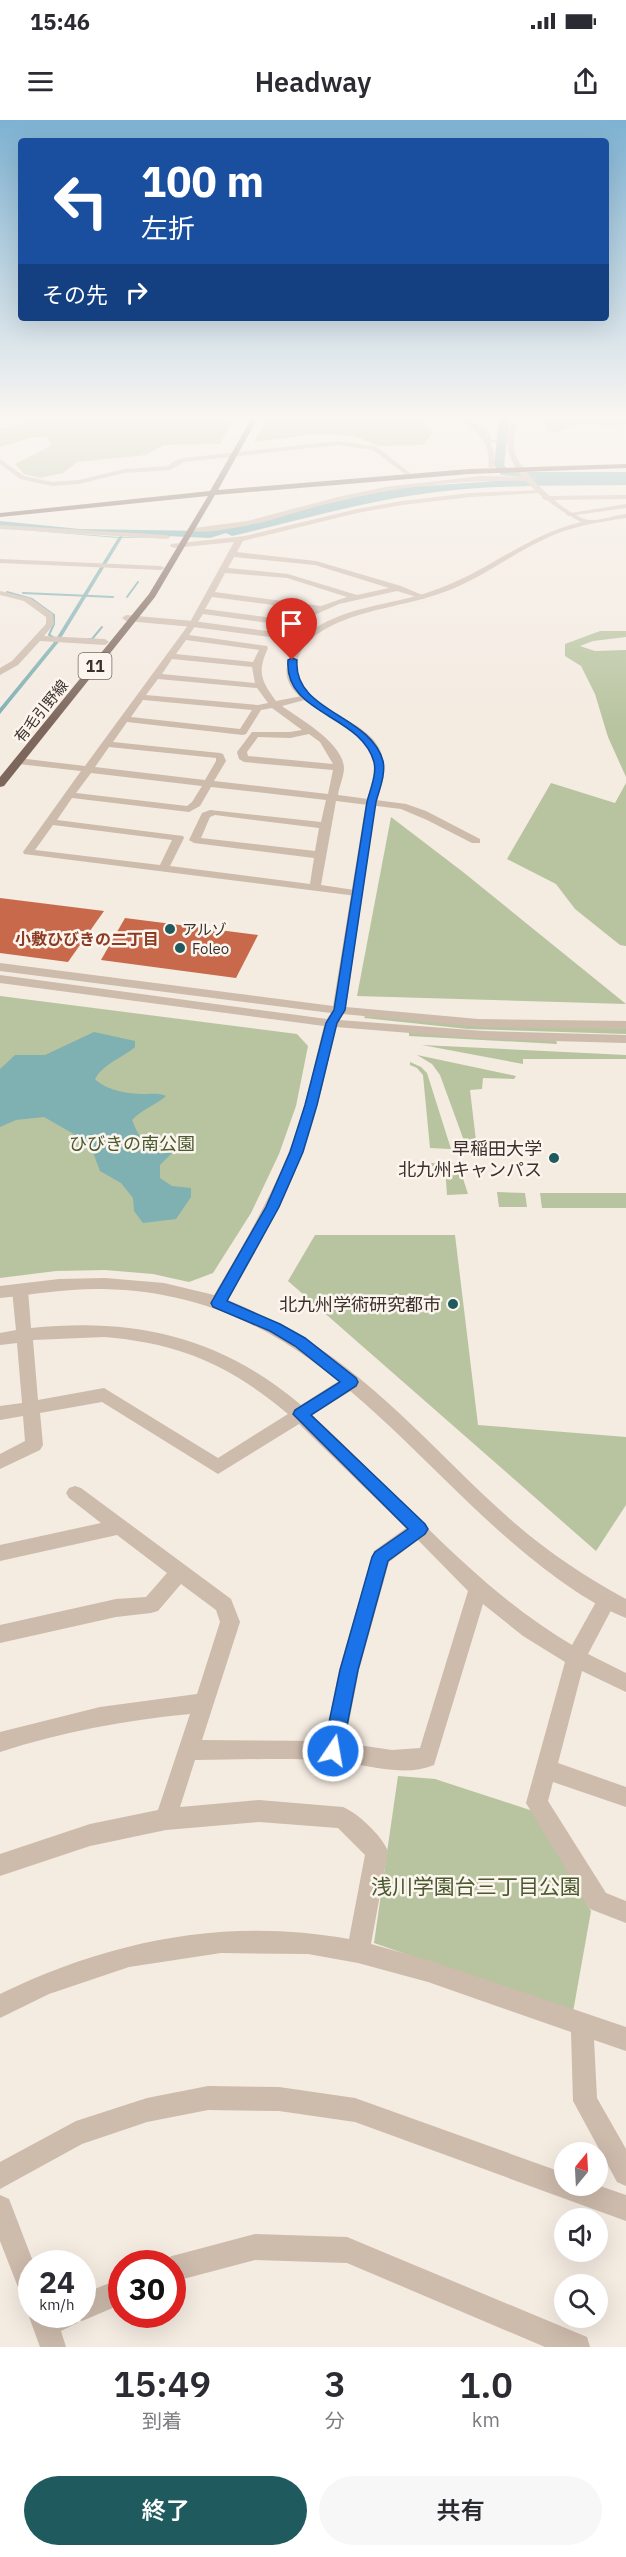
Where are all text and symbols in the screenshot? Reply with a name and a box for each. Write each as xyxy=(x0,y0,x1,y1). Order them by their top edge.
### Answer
text: 15:46 xyxy=(30,7,90,36)
text: Headway xyxy=(255,64,371,99)
icon: menu xyxy=(24,65,57,98)
icon: share xyxy=(569,65,602,98)
text: 100 m xyxy=(141,154,264,209)
icon: left xyxy=(42,162,120,240)
text: 左折 xyxy=(141,210,195,245)
icon: right xyxy=(120,276,153,309)
text: その先 xyxy=(42,280,108,309)
pin xyxy=(266,598,317,660)
icon: arrive xyxy=(275,607,308,640)
road number: 11 xyxy=(78,653,112,679)
street label: 有毛引野線 xyxy=(10,676,72,746)
place label: アルゾ xyxy=(182,920,227,939)
marker: アルゾ xyxy=(163,922,177,936)
district label: 小敷ひびきの二丁目 xyxy=(15,929,159,949)
place label: Foleo xyxy=(192,939,229,958)
marker: Foleo xyxy=(173,941,187,955)
park label: ひびきの南公園 xyxy=(69,1132,195,1155)
place label: 早稲田大学 北九州キャンパス xyxy=(398,1137,542,1181)
marker: 早稲田大学 北九州キャンパス xyxy=(547,1151,561,1165)
place label: 北九州学術研究都市 xyxy=(279,1293,441,1316)
marker: 北九州学術研究都市 xyxy=(446,1297,460,1311)
position arrow xyxy=(301,1719,365,1783)
park label: 浅川学園台三丁目公園 xyxy=(371,1872,581,1900)
north arrow xyxy=(554,2142,608,2196)
map controls xyxy=(554,2142,608,2328)
button: sound xyxy=(554,2208,608,2262)
speed limit sign: 30 xyxy=(108,2250,186,2328)
text: 24 xyxy=(39,2262,75,2301)
button: search xyxy=(554,2274,608,2328)
text: km/h xyxy=(39,2295,75,2314)
text: 15:49 xyxy=(113,2360,211,2407)
text: 3 xyxy=(324,2360,346,2407)
text: 1.0 xyxy=(459,2361,513,2408)
text: km xyxy=(472,2406,500,2433)
text: 到着 xyxy=(142,2407,182,2434)
text: 分 xyxy=(325,2407,345,2434)
button: 終了 xyxy=(24,2476,307,2545)
button: 共有 xyxy=(319,2476,602,2545)

